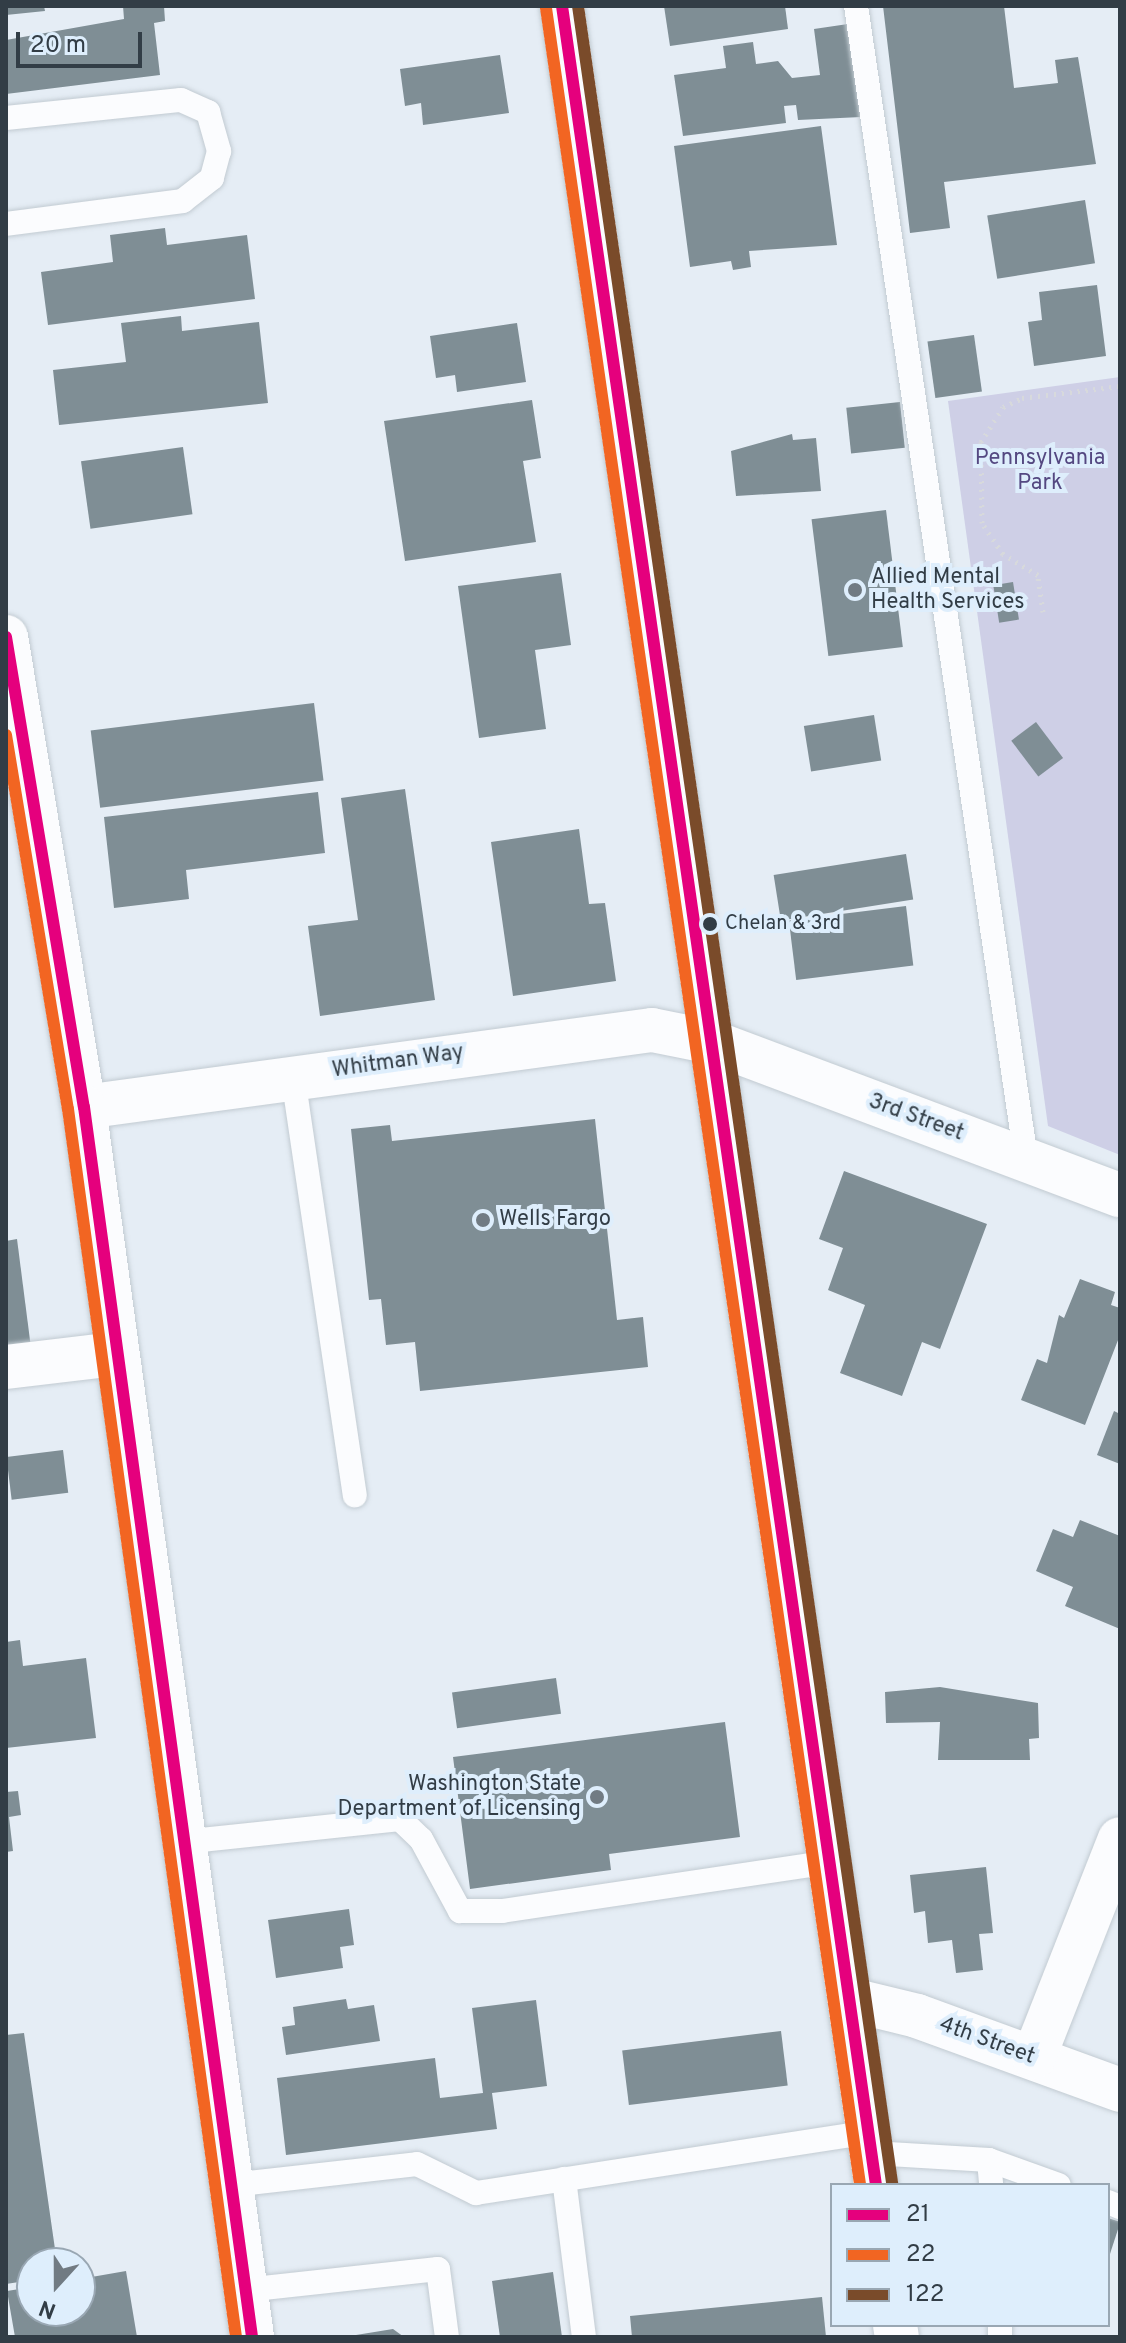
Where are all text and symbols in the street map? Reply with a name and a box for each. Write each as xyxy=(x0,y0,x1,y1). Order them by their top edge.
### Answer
scale bar xyxy=(20,16,146,66)
text: 20 m xyxy=(30,31,86,61)
park label: Pennsylvania Park xyxy=(975,445,1105,496)
place label: Allied Mental Health Services xyxy=(871,564,1024,616)
marker: Allied Mental Health Services xyxy=(846,581,864,599)
place label: Chelan & 3rd xyxy=(725,912,841,936)
marker: Chelan & 3rd xyxy=(702,916,718,932)
street label: Whitman Way xyxy=(330,1040,466,1084)
street label: 3rd Street xyxy=(865,1089,967,1147)
place label: Wells Fargo xyxy=(499,1207,611,1233)
marker: Wells Fargo xyxy=(474,1211,492,1229)
place label: Washington State Department of Licensing xyxy=(338,1771,581,1822)
marker: Washington State Department of Licensing xyxy=(588,1788,606,1806)
street label: 4th Street xyxy=(936,2012,1038,2070)
legend xyxy=(830,2183,1110,2327)
text: 21 xyxy=(906,2200,930,2230)
text: 22 xyxy=(906,2240,935,2270)
north arrow xyxy=(16,2247,96,2327)
text: 122 xyxy=(906,2280,944,2310)
text: N xyxy=(36,2293,60,2323)

